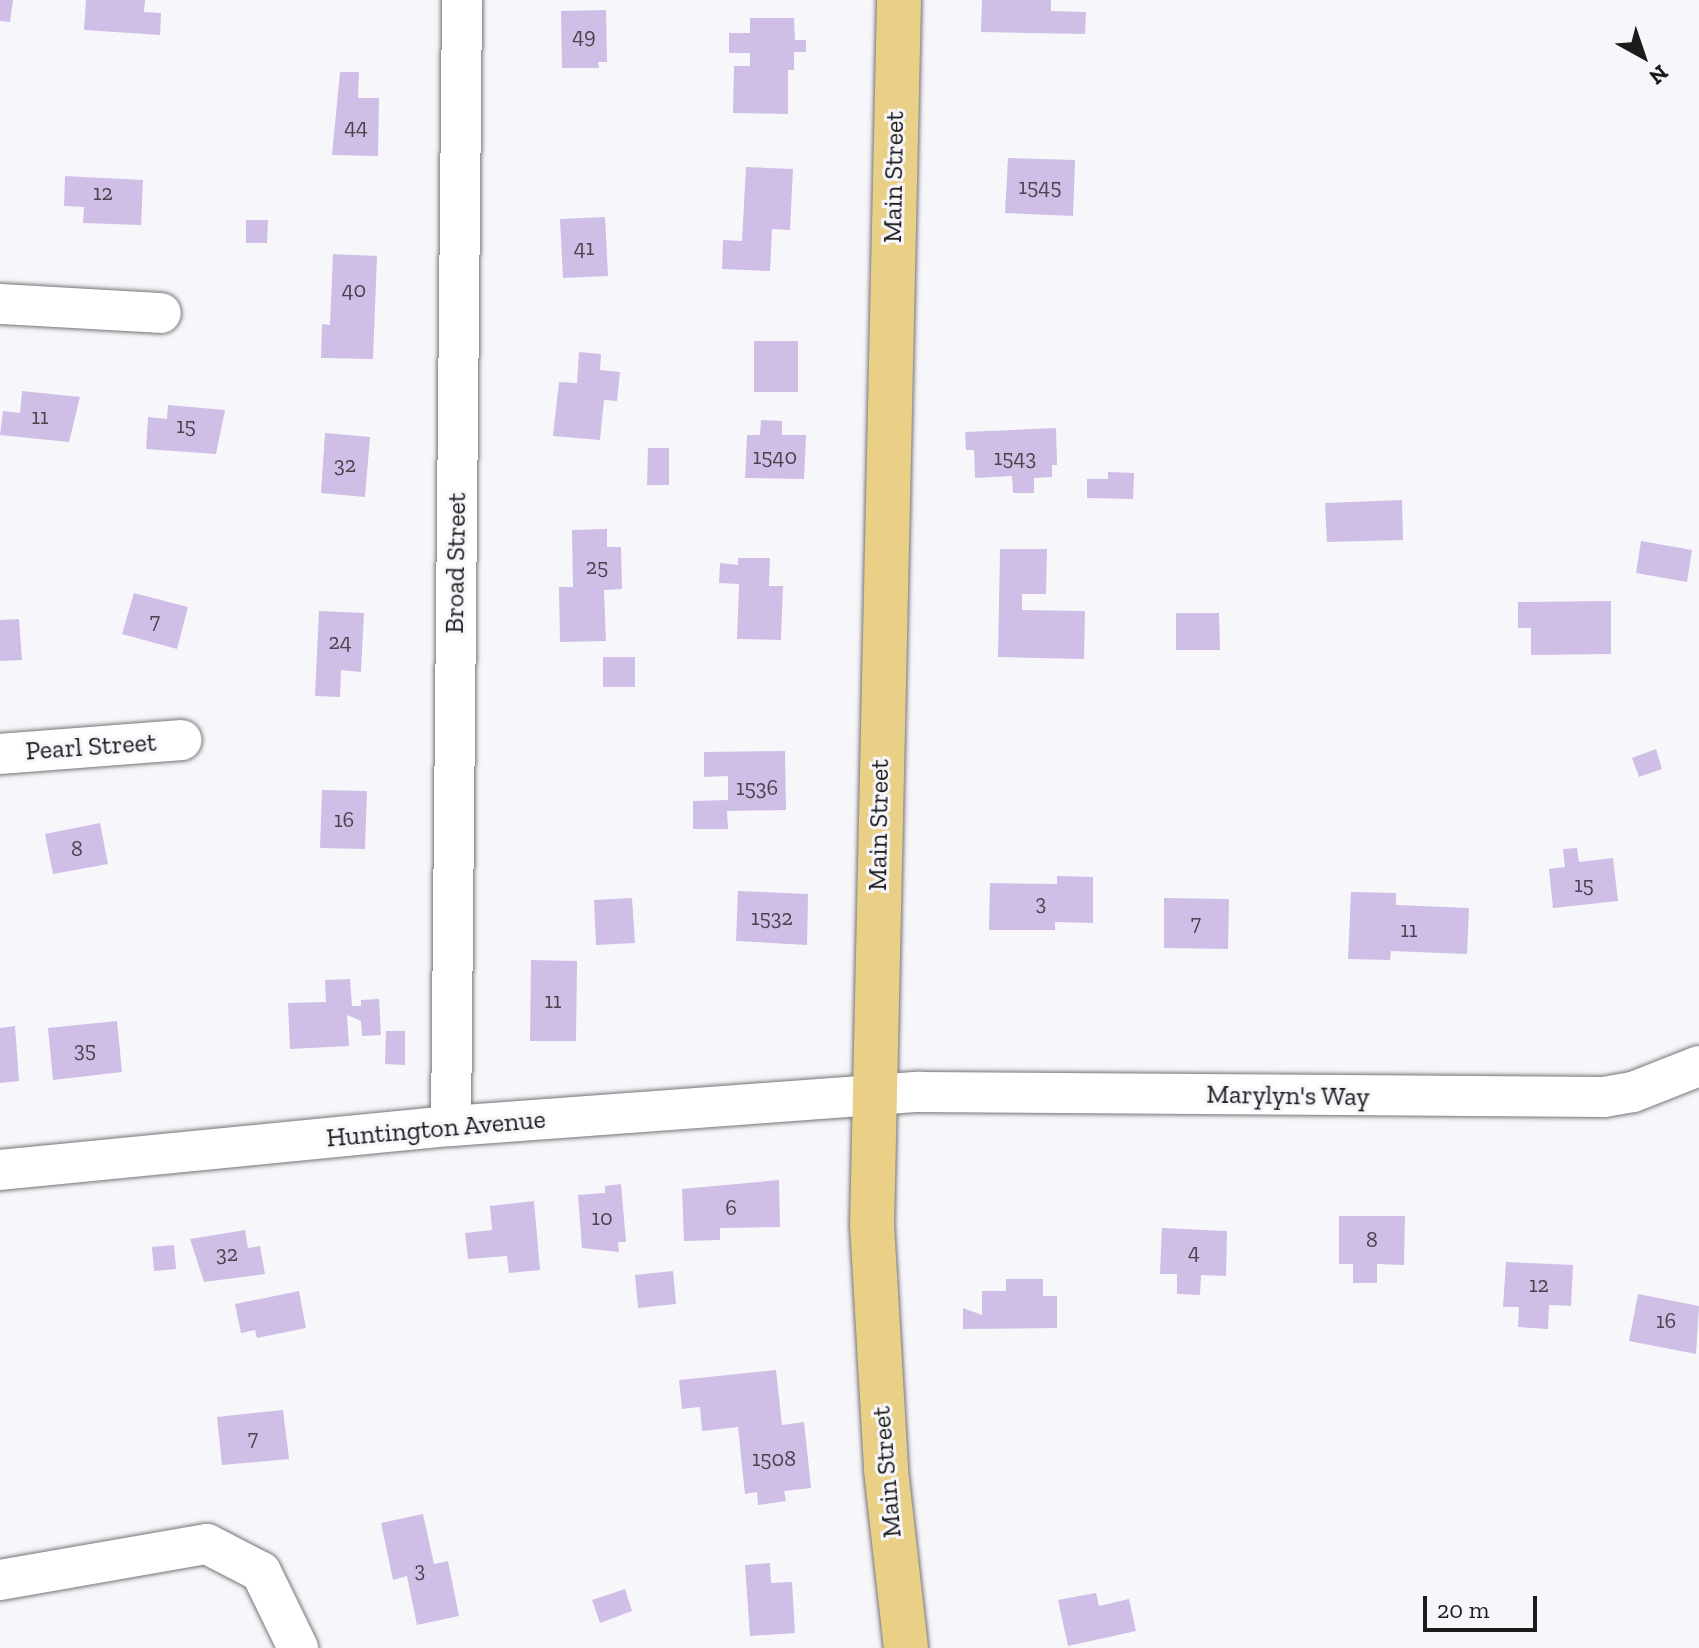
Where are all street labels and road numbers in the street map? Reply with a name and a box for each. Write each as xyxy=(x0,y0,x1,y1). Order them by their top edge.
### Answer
street label: Main Street xyxy=(877,111,911,243)
street label: Broad Street xyxy=(439,492,473,634)
street label: Pearl Street xyxy=(24,727,158,767)
street label: Main Street xyxy=(862,759,896,891)
street label: Marylyn's Way xyxy=(1206,1079,1370,1113)
street label: Huntington Avenue xyxy=(325,1104,547,1154)
street label: Main Street xyxy=(866,1405,908,1539)

